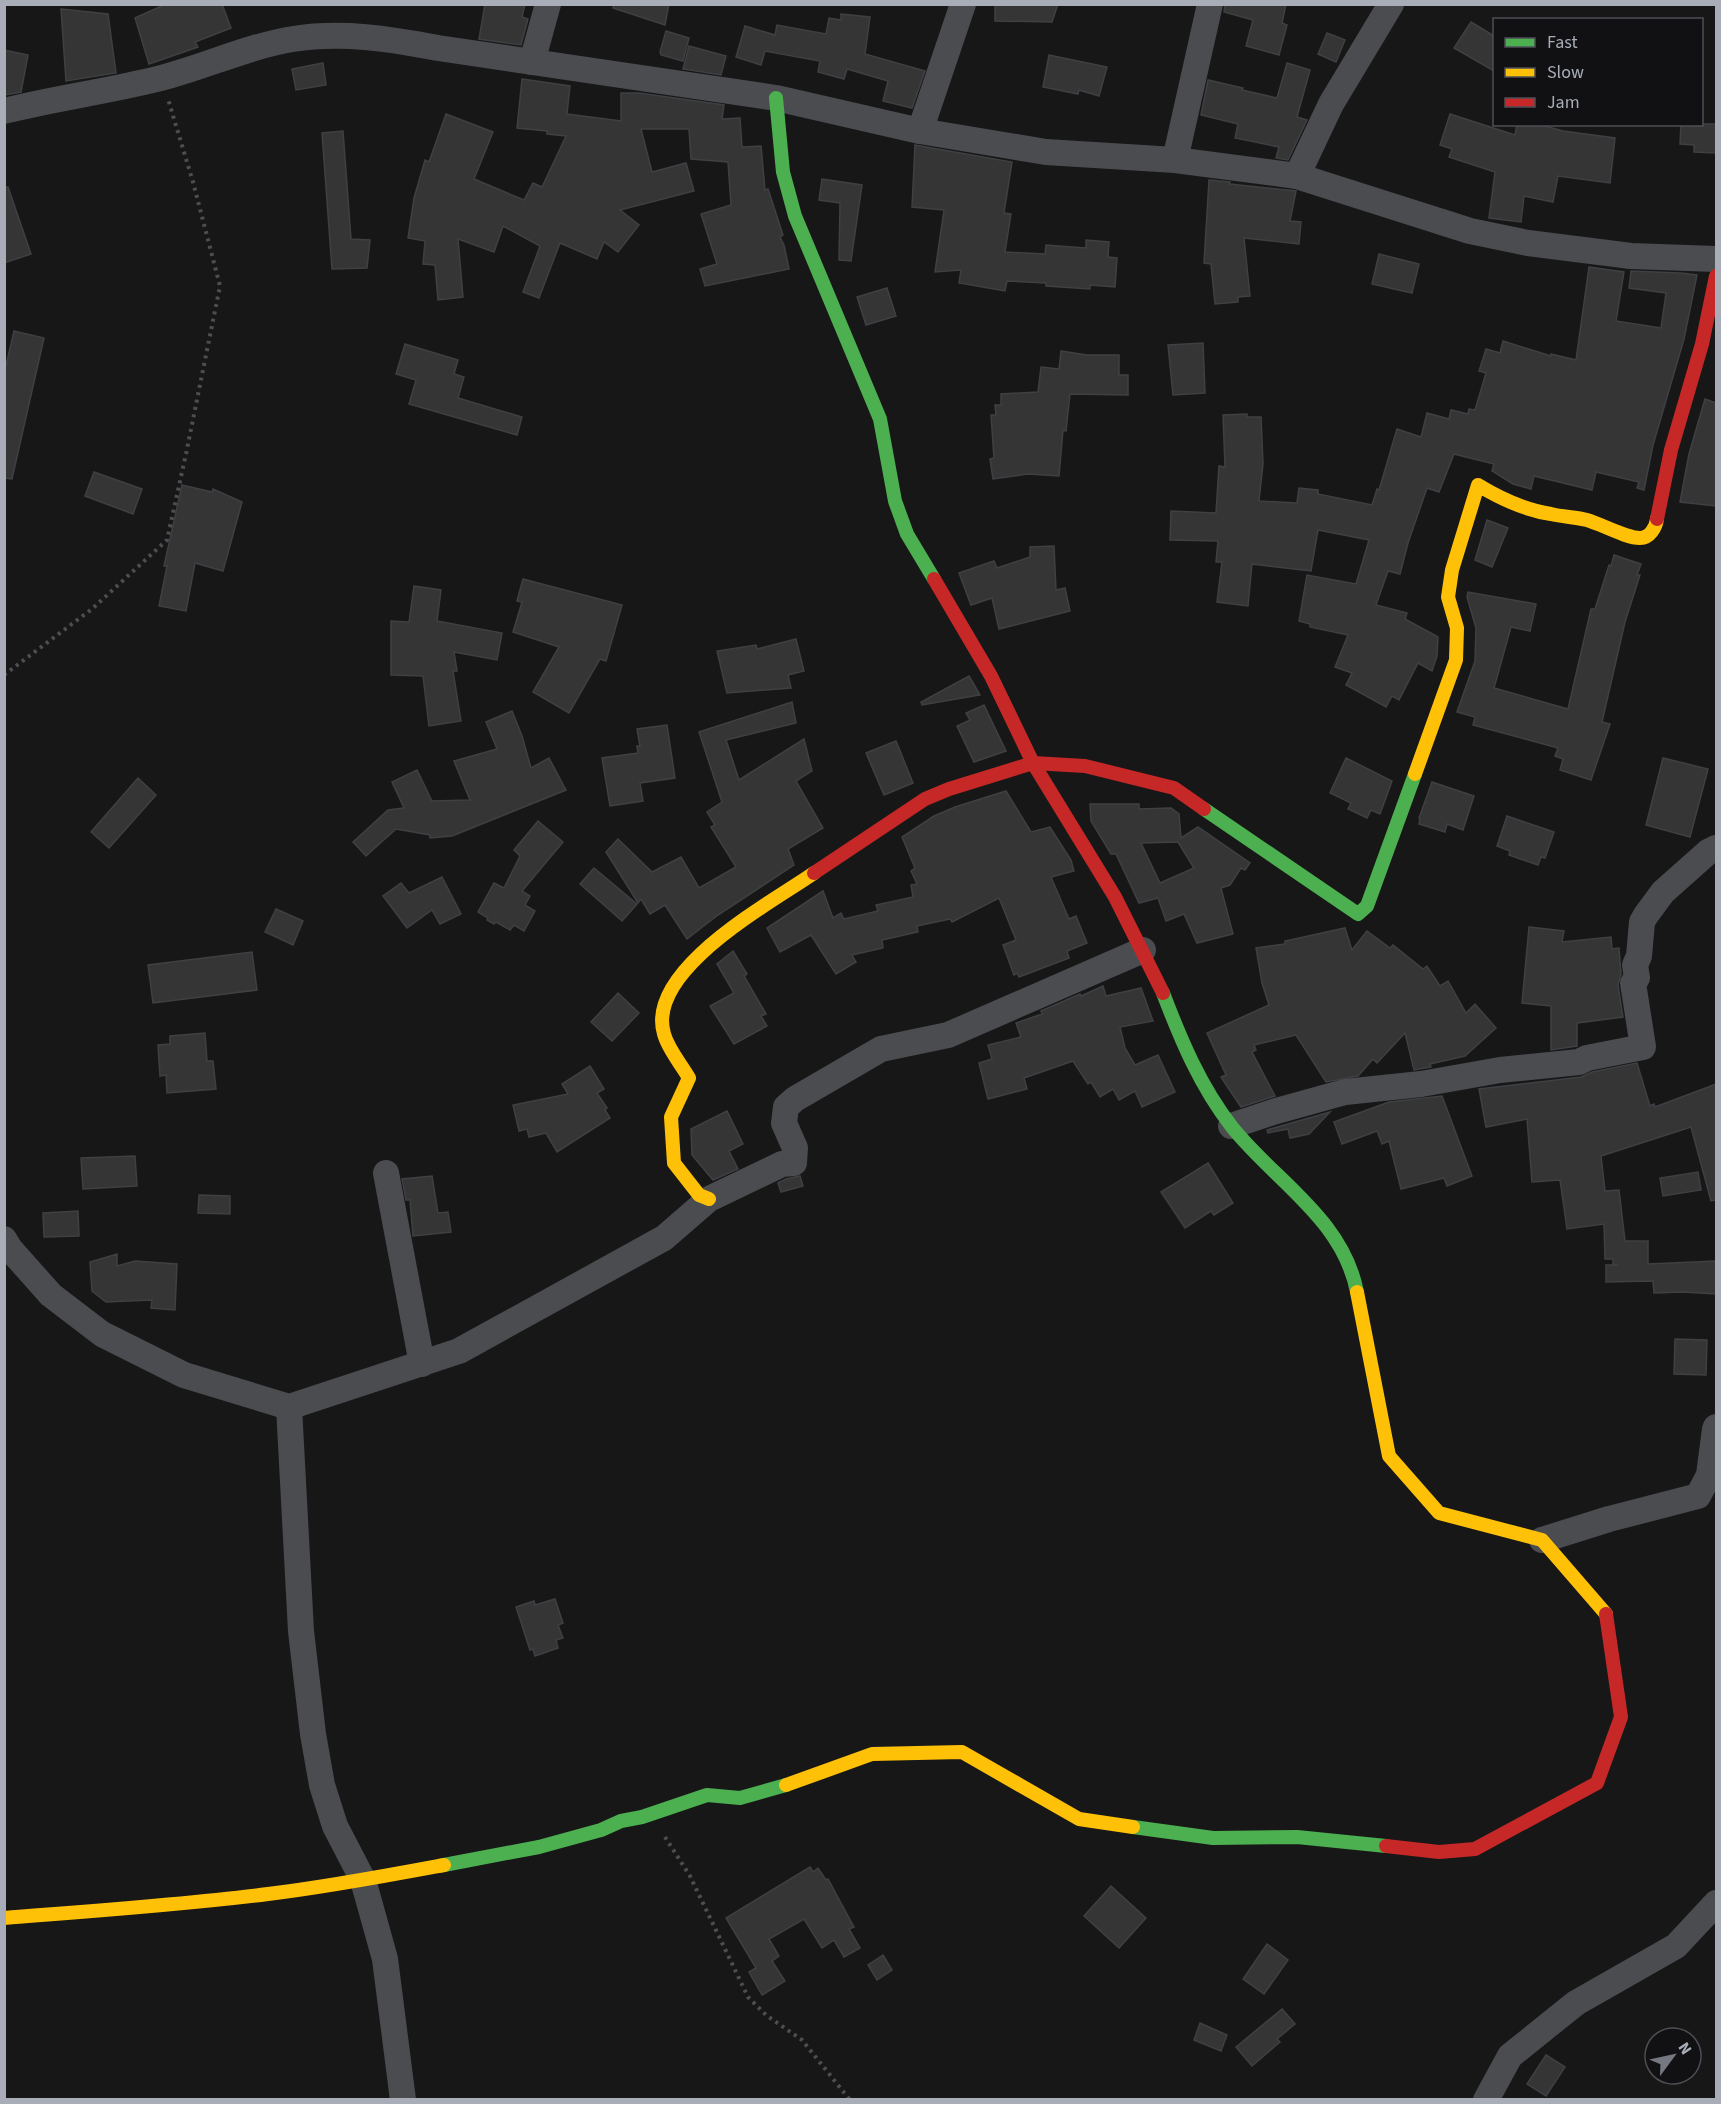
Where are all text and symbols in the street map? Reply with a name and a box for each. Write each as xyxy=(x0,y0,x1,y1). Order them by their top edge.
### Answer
legend xyxy=(1493,18,1703,126)
text: Fast xyxy=(1547,30,1578,55)
text: Slow xyxy=(1547,60,1584,85)
text: Jam xyxy=(1547,90,1580,115)
north arrow xyxy=(1643,2026,1703,2086)
text: N xyxy=(1673,2038,1697,2059)

